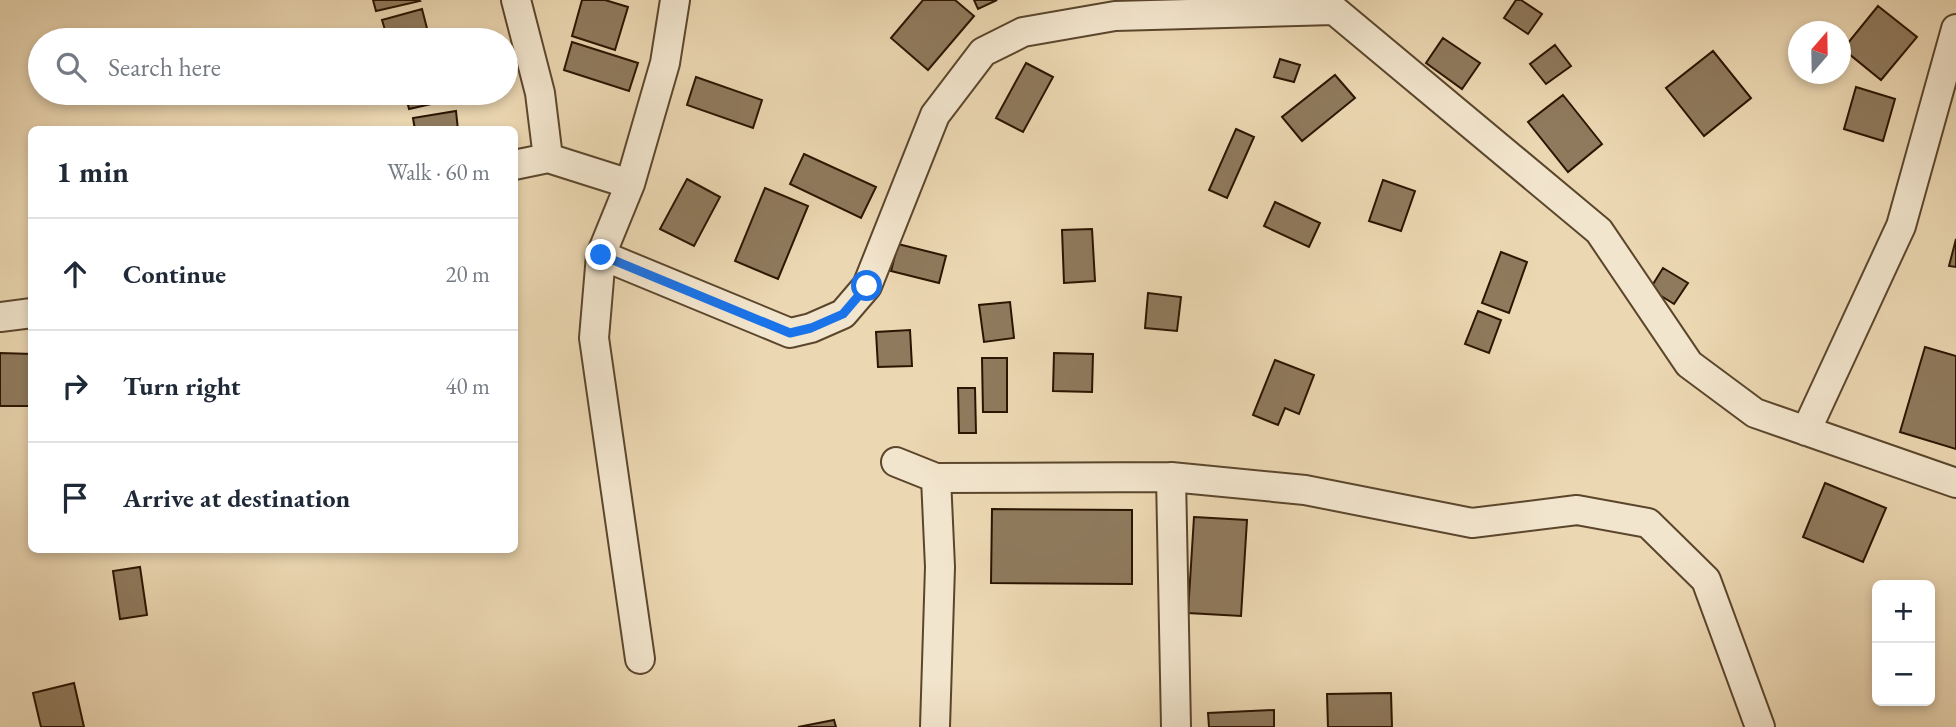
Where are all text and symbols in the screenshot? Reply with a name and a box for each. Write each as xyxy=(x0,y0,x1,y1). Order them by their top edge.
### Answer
north arrow xyxy=(1788,21,1851,84)
search box xyxy=(28,28,518,105)
icon: search xyxy=(52,48,90,86)
text: Search here xyxy=(108,50,221,84)
text: 1 min xyxy=(56,152,129,191)
text: Walk · 60 m xyxy=(387,157,490,187)
route end xyxy=(585,239,616,270)
icon: ahead xyxy=(56,255,94,293)
text: Continue xyxy=(123,257,226,291)
text: 20 m xyxy=(445,259,490,289)
route start xyxy=(851,270,882,301)
icon: right xyxy=(56,367,94,405)
text: Turn right xyxy=(123,369,241,403)
text: 40 m xyxy=(445,371,490,401)
icon: arrive xyxy=(56,479,94,517)
text: Arrive at destination xyxy=(123,481,350,515)
map controls xyxy=(1872,580,1935,706)
button: + xyxy=(1872,580,1935,643)
button: − xyxy=(1872,643,1935,706)

